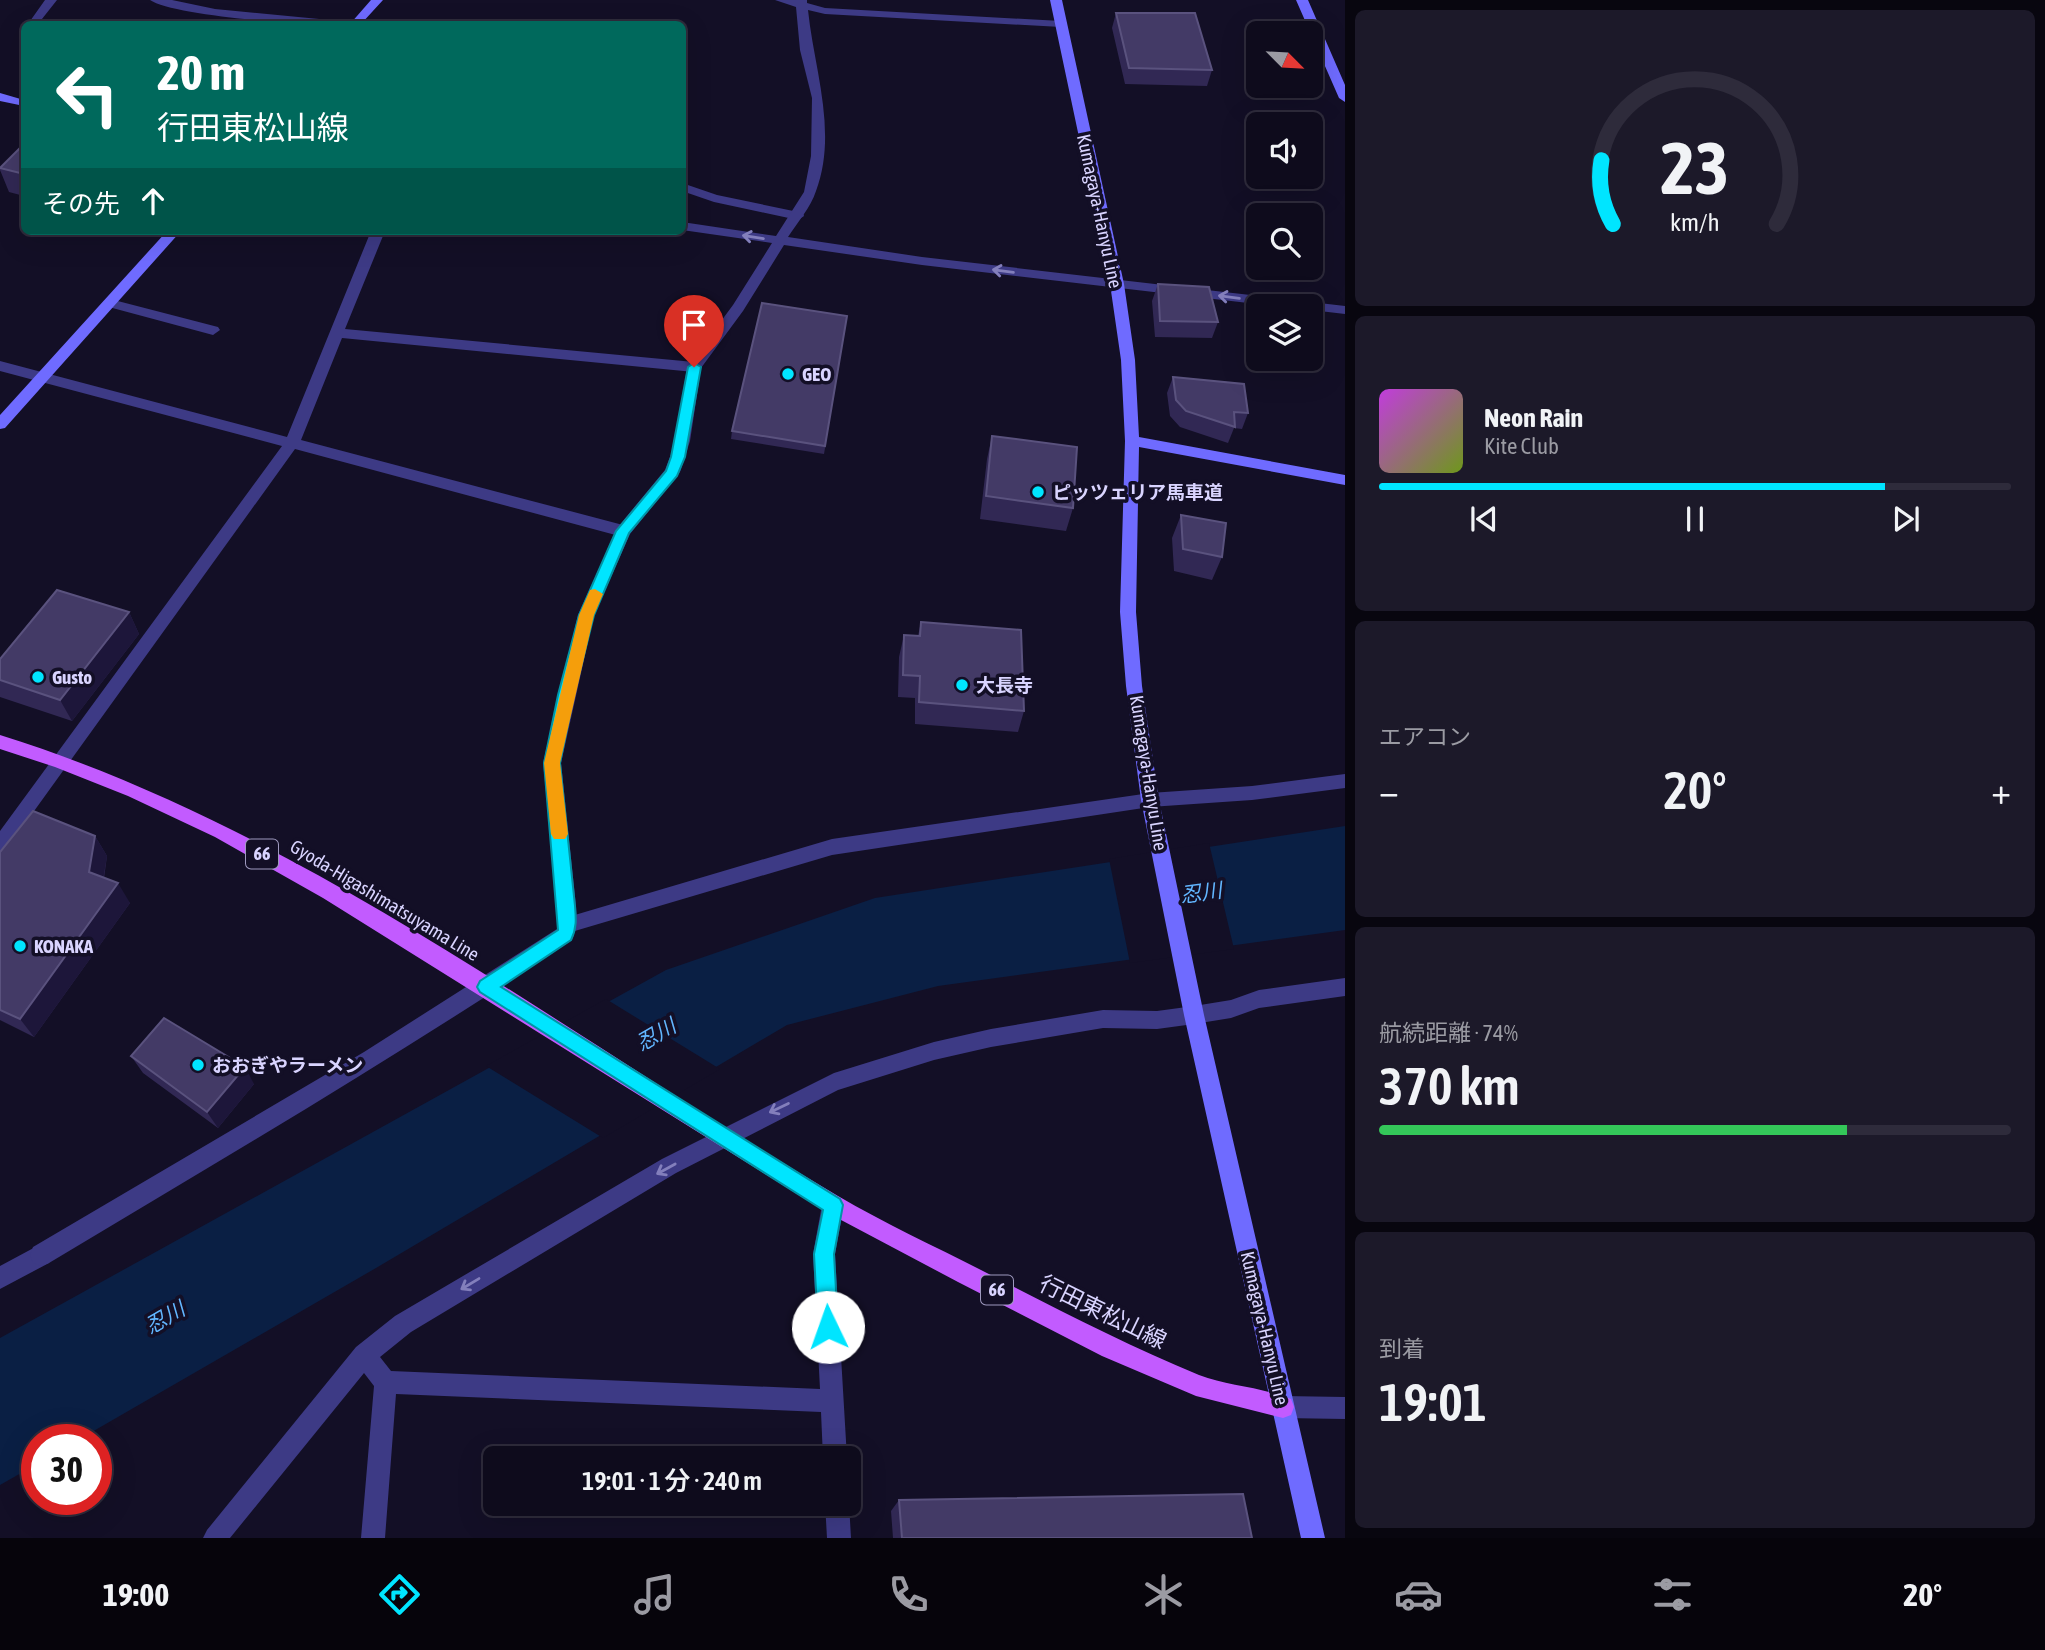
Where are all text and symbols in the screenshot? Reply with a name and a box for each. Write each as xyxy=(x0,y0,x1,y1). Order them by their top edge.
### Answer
north arrow xyxy=(1246,21,1323,98)
map controls xyxy=(1246,21,1323,371)
text: 20 m xyxy=(157,44,245,100)
icon: left xyxy=(42,49,133,140)
text: 行田東松山線 xyxy=(157,109,349,146)
button: sound xyxy=(1246,112,1323,189)
text: 23 xyxy=(1661,126,1729,209)
street label: Kumagaya-Hanyu Line xyxy=(1073,132,1127,290)
icon: ahead xyxy=(134,182,172,220)
text: その先 xyxy=(42,189,120,219)
button: search xyxy=(1246,203,1323,280)
text: km/h xyxy=(1670,208,1720,236)
one-way arrow xyxy=(742,230,765,243)
one-way arrow xyxy=(992,264,1014,277)
one-way arrow xyxy=(1218,290,1240,303)
button: layers xyxy=(1246,294,1323,371)
pin xyxy=(664,295,724,367)
icon: arrive xyxy=(675,306,713,344)
place label: GEO xyxy=(802,363,831,385)
marker: GEO xyxy=(780,366,796,382)
text: Neon Rain xyxy=(1484,403,1583,433)
text: Kite Club xyxy=(1484,433,1559,459)
place label: ピッツェリア馬車道 xyxy=(1052,481,1223,503)
marker: ピッツェリア馬車道 xyxy=(1030,484,1046,500)
icon: previous xyxy=(1465,500,1503,538)
icon: pause xyxy=(1676,500,1714,538)
icon: next xyxy=(1887,500,1925,538)
place label: Gusto xyxy=(52,666,92,688)
marker: Gusto xyxy=(30,669,46,685)
place label: 大長寺 xyxy=(976,674,1033,696)
marker: 大長寺 xyxy=(954,677,970,693)
street label: Kumagaya-Hanyu Line xyxy=(1126,694,1172,852)
text: エアコン xyxy=(1379,724,1471,750)
text: 20° xyxy=(1663,760,1727,820)
text: − xyxy=(1379,769,1399,812)
text: + xyxy=(1991,769,2011,812)
street label: Gyoda-Higashimatsuyama Line xyxy=(287,835,483,965)
road number: 66 xyxy=(246,840,278,868)
water label: 忍川 xyxy=(1178,877,1225,907)
place label: KONAKA xyxy=(34,935,94,957)
marker: KONAKA xyxy=(12,938,28,954)
water label: 忍川 xyxy=(631,1012,681,1055)
text: 航続距離 · 74% xyxy=(1379,1020,1518,1046)
place label: おおぎやラーメン xyxy=(212,1054,363,1076)
text: 370 km xyxy=(1379,1056,1520,1116)
marker: おおぎやラーメン xyxy=(190,1057,206,1073)
one-way arrow xyxy=(769,1102,790,1115)
one-way arrow xyxy=(656,1162,676,1176)
street label: Kumagaya-Hanyu Line xyxy=(1237,1249,1293,1407)
street label: 行田東松山線 xyxy=(1035,1270,1171,1354)
road number: 66 xyxy=(981,1275,1013,1304)
one-way arrow xyxy=(460,1277,480,1291)
position arrow xyxy=(791,1290,865,1364)
water label: 忍川 xyxy=(140,1295,190,1338)
text: 到着 xyxy=(1379,1336,1425,1362)
text: 19:01 xyxy=(1379,1372,1487,1432)
speed limit sign: 30 xyxy=(21,1424,112,1515)
text: 19:01 · 1 分 · 240 m xyxy=(582,1466,762,1496)
icon: directions xyxy=(375,1570,424,1619)
icon: music xyxy=(630,1570,679,1619)
icon: phone xyxy=(884,1570,933,1619)
icon: climate xyxy=(1139,1570,1188,1619)
icon: car xyxy=(1394,1570,1443,1619)
icon: filters xyxy=(1648,1570,1697,1619)
text: 19:00 xyxy=(103,1576,169,1613)
text: 20° xyxy=(1903,1576,1942,1613)

